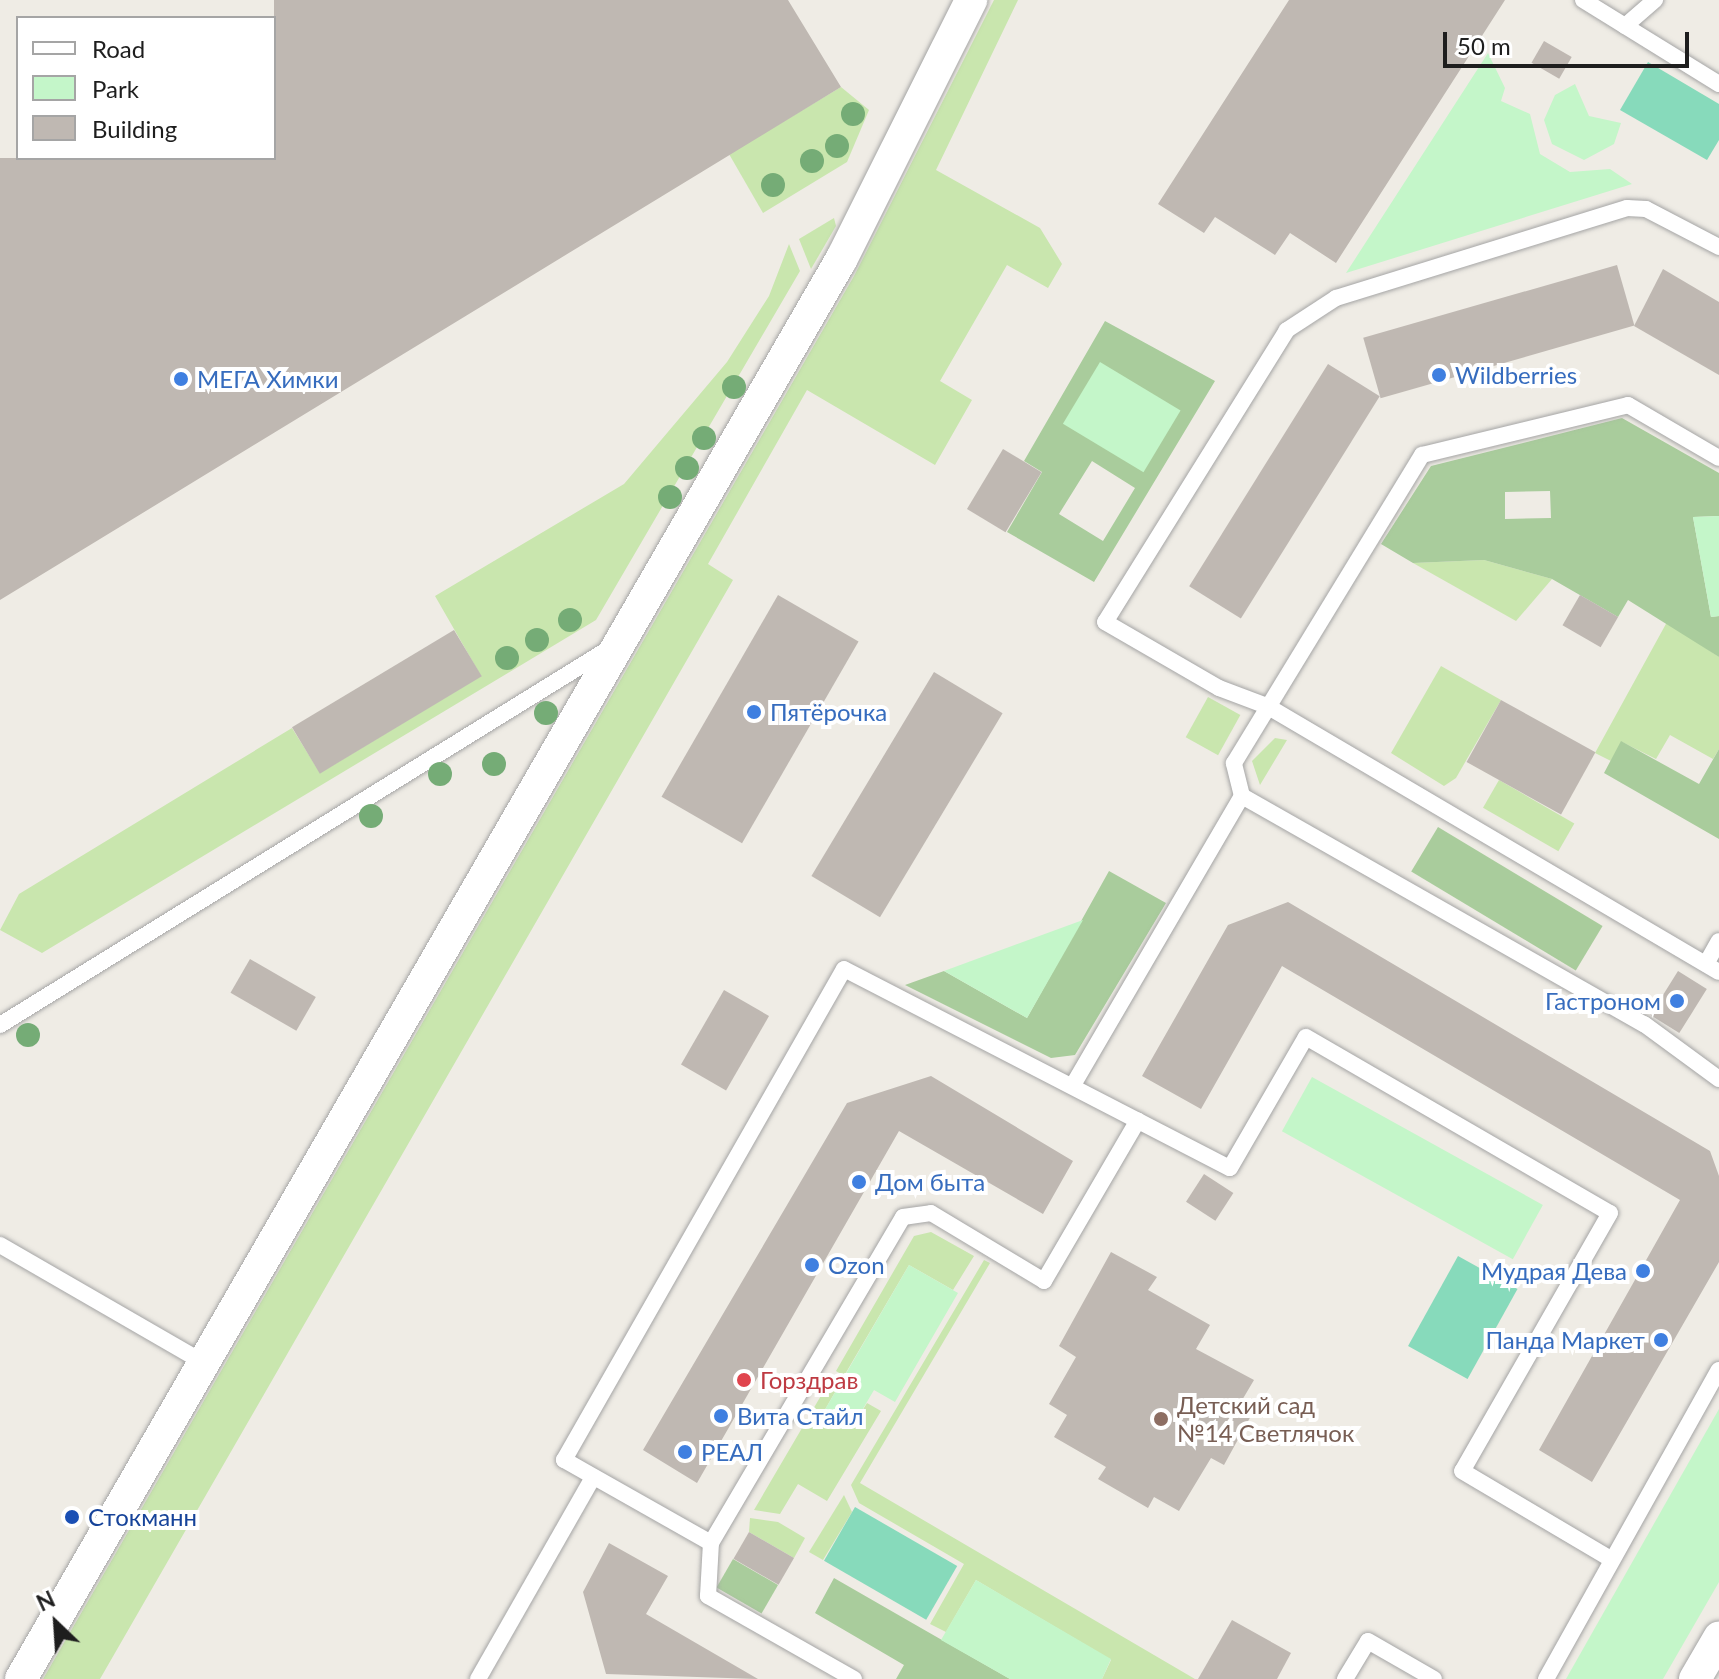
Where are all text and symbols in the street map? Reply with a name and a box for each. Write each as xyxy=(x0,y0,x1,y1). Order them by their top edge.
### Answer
legend xyxy=(16,16,276,160)
scale bar xyxy=(1447,16,1693,66)
text: 50 m xyxy=(1457,31,1511,60)
text: Road xyxy=(92,34,145,63)
text: Park xyxy=(92,74,139,103)
text: Building xyxy=(92,114,177,143)
place label: Wildberries xyxy=(1455,361,1577,389)
place label: МЕГА Химки xyxy=(197,365,339,393)
marker: Wildberries xyxy=(1430,366,1448,384)
marker: МЕГА Химки xyxy=(172,370,190,388)
place label: Пятёрочка xyxy=(770,698,887,726)
marker: Пятёрочка xyxy=(745,703,763,721)
place label: Гастроном xyxy=(1545,987,1661,1015)
marker: Гастроном xyxy=(1668,992,1686,1010)
place label: Дом быта xyxy=(875,1168,985,1196)
marker: Дом быта xyxy=(850,1173,868,1191)
place label: Ozon xyxy=(828,1251,885,1279)
marker: Ozon xyxy=(803,1256,821,1274)
place label: Мудрая Дева xyxy=(1481,1257,1627,1285)
marker: Мудрая Дева xyxy=(1634,1262,1652,1280)
place label: Панда Маркет xyxy=(1485,1326,1645,1354)
marker: Панда Маркет xyxy=(1652,1331,1670,1349)
place label: Горздрав xyxy=(760,1366,858,1394)
marker: Горздрав xyxy=(735,1371,753,1389)
place label: Детский сад №14 Светлячок xyxy=(1177,1391,1354,1447)
place label: Вита Стайл xyxy=(737,1402,863,1430)
marker: Вита Стайл xyxy=(712,1407,730,1425)
marker: Детский сад №14 Светлячок xyxy=(1152,1410,1170,1428)
place label: РЕАЛ xyxy=(701,1438,763,1466)
marker: РЕАЛ xyxy=(676,1443,694,1461)
place label: Стокманн xyxy=(88,1503,197,1531)
marker: Стокманн xyxy=(63,1508,81,1526)
north arrow xyxy=(16,1583,96,1663)
text: N xyxy=(32,1585,59,1617)

